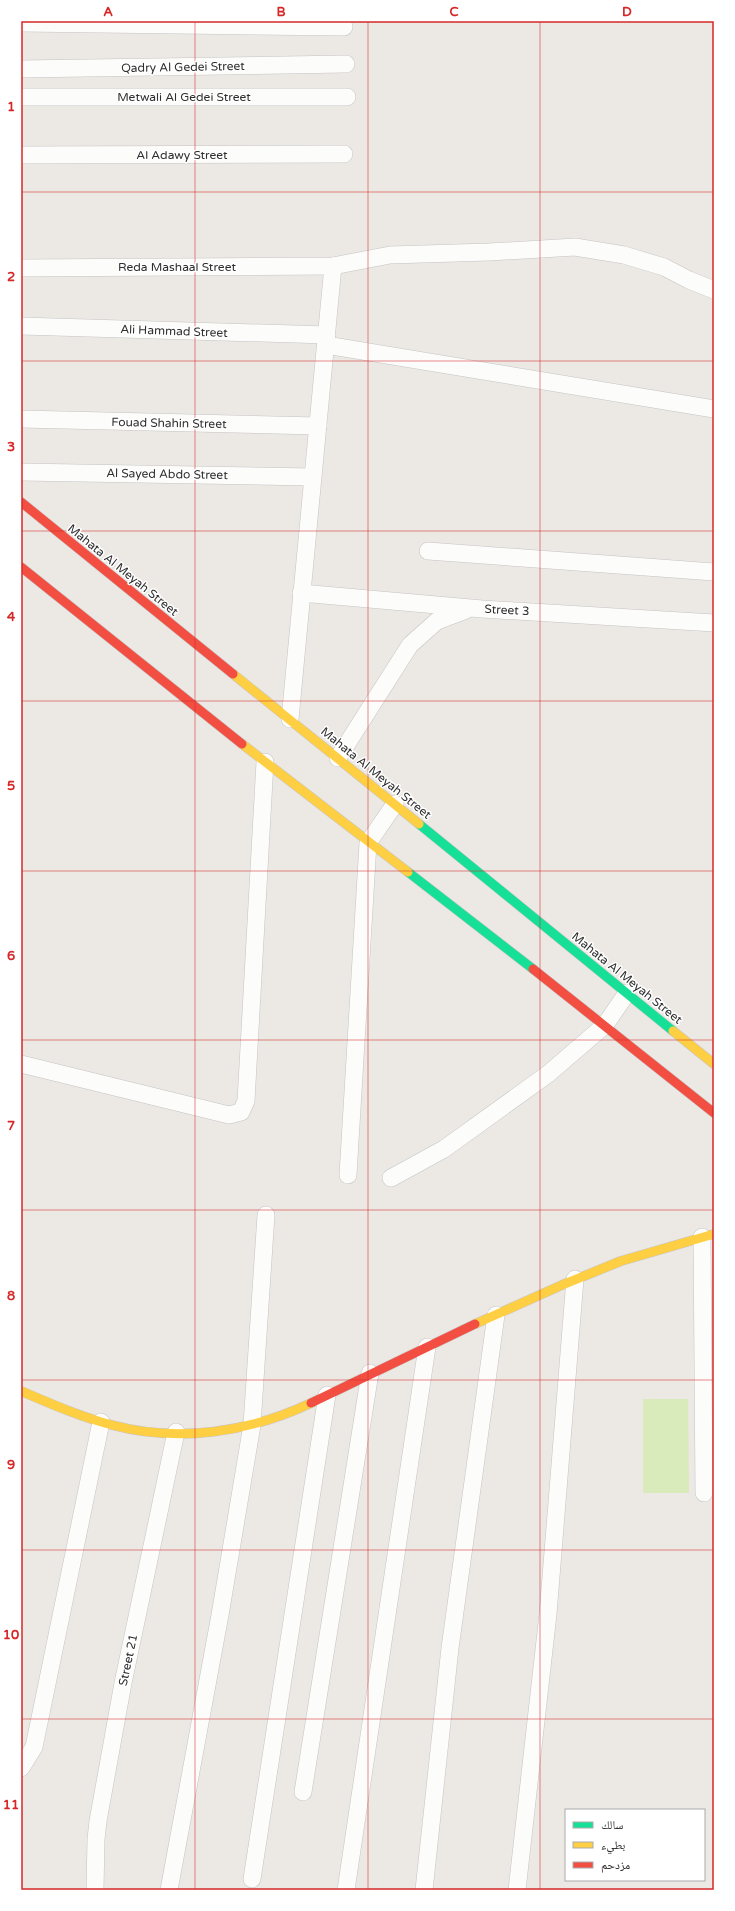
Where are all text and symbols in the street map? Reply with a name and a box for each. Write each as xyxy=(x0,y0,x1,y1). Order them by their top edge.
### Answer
text: A xyxy=(103,4,113,20)
text: B xyxy=(276,4,286,20)
text: C xyxy=(449,4,459,20)
text: D xyxy=(622,4,632,20)
street label: Qadry Al Gedei Street xyxy=(121,59,245,75)
street label: Metwali Al Gedei Street xyxy=(117,90,251,104)
text: 1 xyxy=(7,99,15,115)
street label: Al Adawy Street xyxy=(136,148,228,162)
street label: Reda Mashaal Street xyxy=(118,260,236,274)
text: 2 xyxy=(7,269,15,285)
street label: Ali Hammad Street xyxy=(120,322,228,340)
street label: Fouad Shahin Street xyxy=(111,415,227,431)
text: 3 xyxy=(7,439,15,455)
street label: Al Sayed Abdo Street xyxy=(106,466,228,482)
street label: Mahata Al Meyah Street xyxy=(65,521,181,619)
street label: Street 3 xyxy=(484,602,530,618)
text: 4 xyxy=(7,609,16,625)
street label: Mahata Al Meyah Street xyxy=(318,724,434,822)
text: 5 xyxy=(7,778,15,794)
street label: Mahata Al Meyah Street xyxy=(569,929,685,1027)
text: 6 xyxy=(7,948,15,964)
text: 7 xyxy=(7,1118,15,1134)
text: 8 xyxy=(7,1288,15,1304)
text: 9 xyxy=(7,1457,15,1473)
text: 10 xyxy=(3,1627,19,1643)
street label: Street 21 xyxy=(116,1633,140,1687)
text: 11 xyxy=(3,1797,19,1813)
legend xyxy=(565,1809,705,1881)
text: سالك xyxy=(601,1818,623,1832)
text: بطيء xyxy=(601,1838,625,1855)
text: مزدحم xyxy=(601,1858,630,1873)

